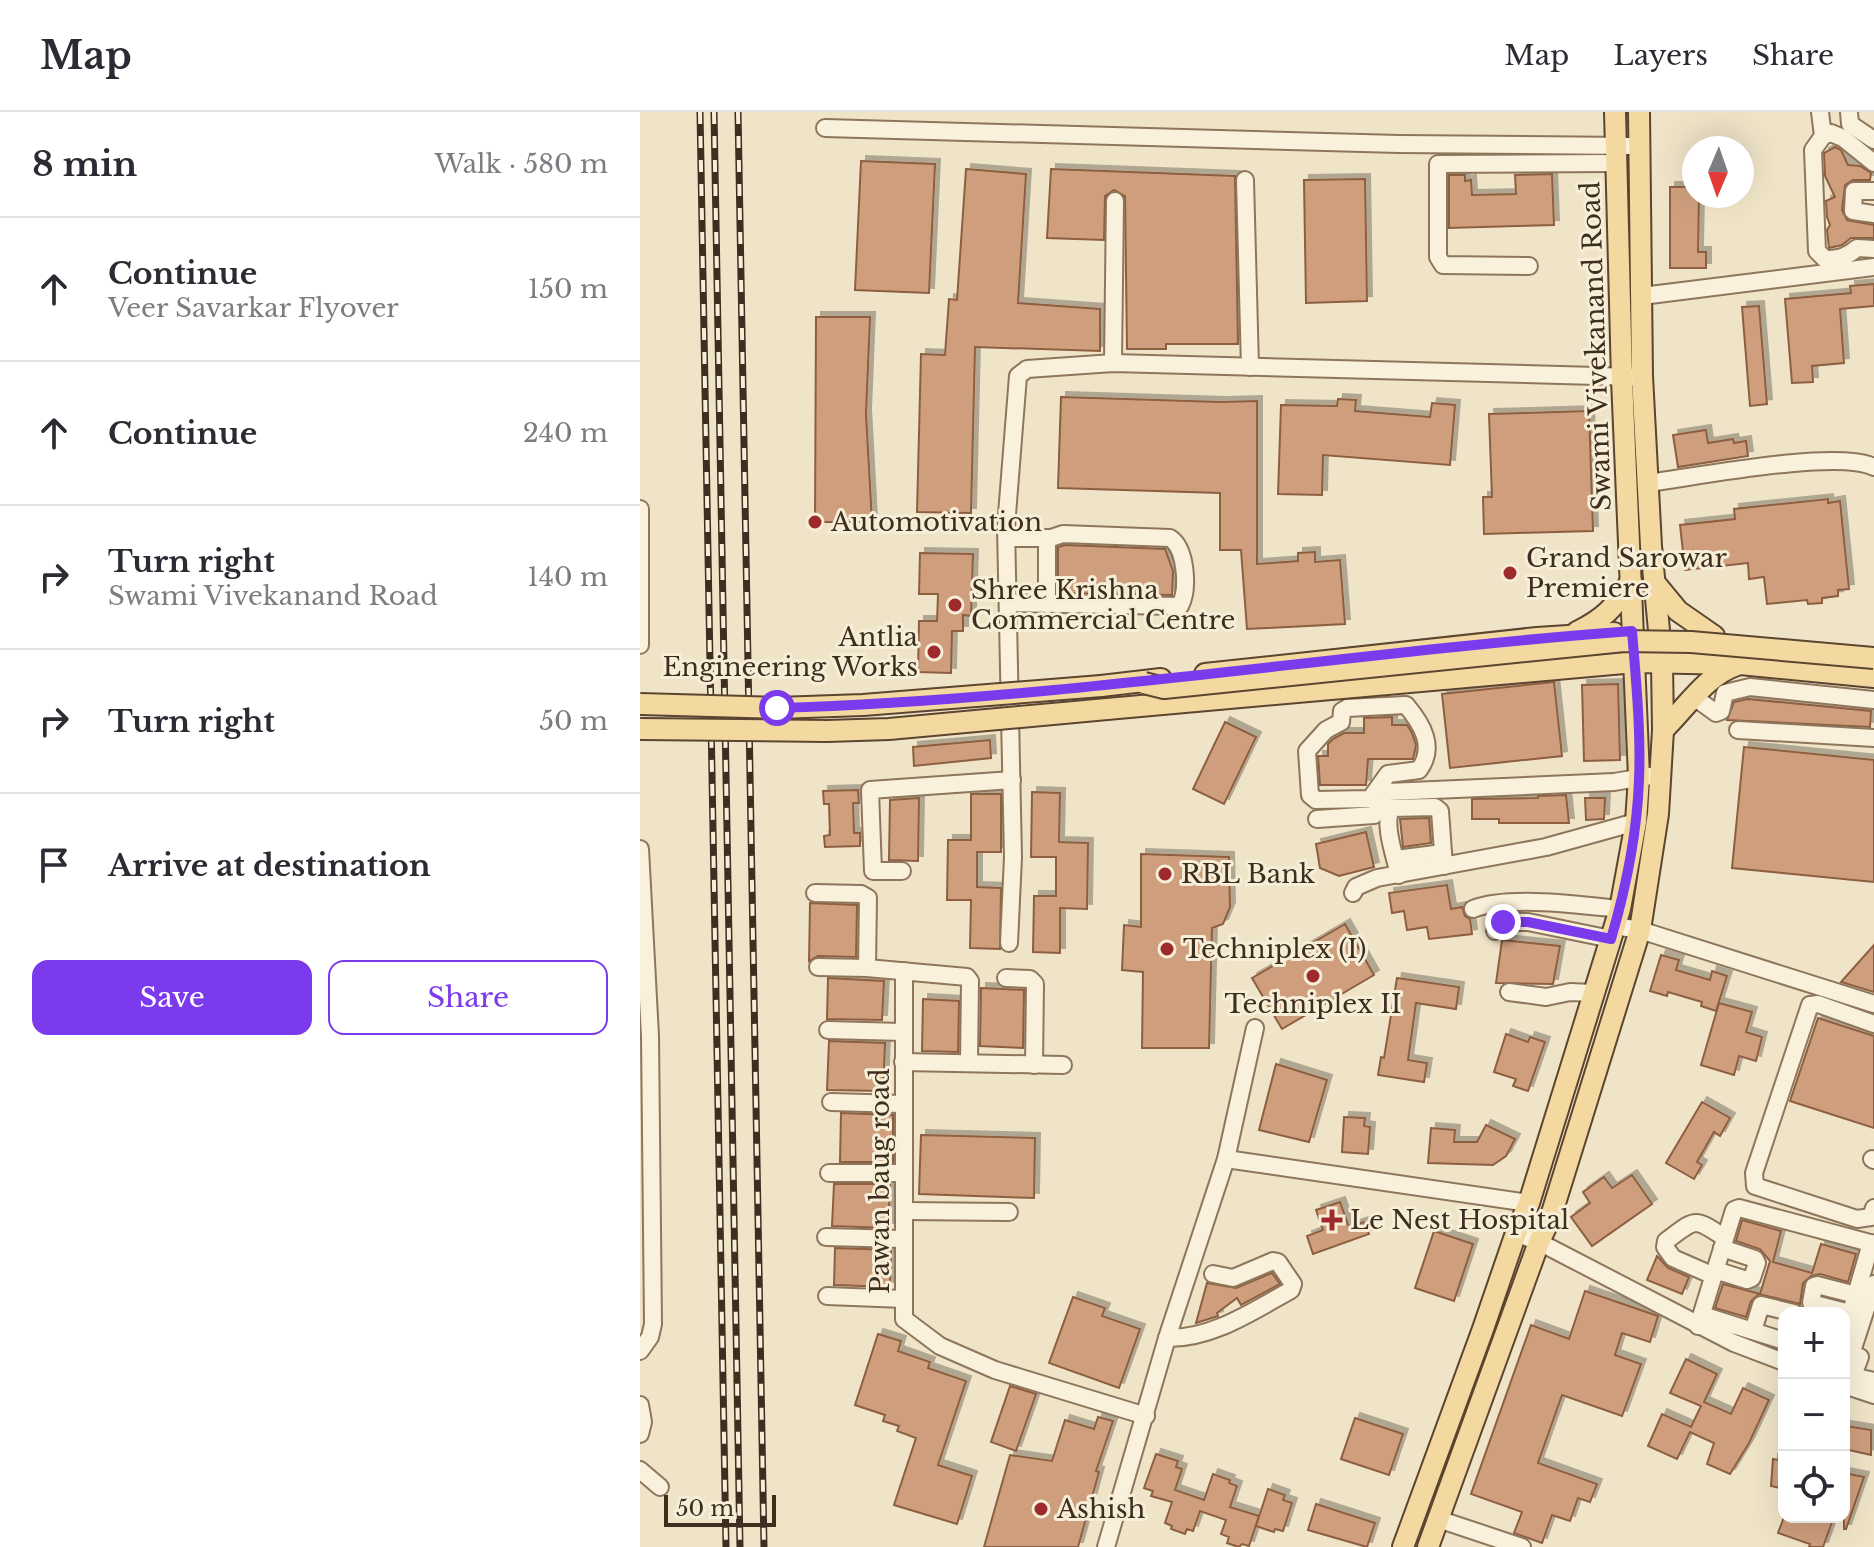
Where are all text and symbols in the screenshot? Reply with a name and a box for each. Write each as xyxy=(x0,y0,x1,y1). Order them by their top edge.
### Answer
text: Map xyxy=(40,32,132,79)
text: Map xyxy=(1504,38,1569,73)
text: Layers xyxy=(1613,38,1708,73)
text: Share xyxy=(1752,38,1834,73)
north arrow xyxy=(1682,136,1754,208)
text: 8 min xyxy=(32,143,137,185)
text: Walk · 580 m xyxy=(434,148,608,180)
street label: Swami Vivekanand Road xyxy=(1574,181,1618,511)
text: Continue xyxy=(108,255,257,292)
icon: ahead xyxy=(32,267,76,311)
text: 150 m xyxy=(528,273,608,305)
text: Veer Savarkar Flyover xyxy=(108,292,399,324)
icon: ahead xyxy=(32,411,76,455)
text: Continue xyxy=(108,415,257,452)
text: 240 m xyxy=(523,417,608,449)
place label: Automotivation xyxy=(830,506,1042,538)
marker: Automotivation xyxy=(806,513,824,531)
place label: Grand Sarowar Premiere xyxy=(1526,542,1727,604)
text: Turn right xyxy=(108,543,275,580)
icon: right xyxy=(32,555,76,599)
text: 140 m xyxy=(527,561,608,593)
marker: Grand Sarowar Premiere xyxy=(1501,564,1519,582)
place label: Shree Krishna Commercial Centre xyxy=(971,574,1235,636)
text: Swami Vivekanand Road xyxy=(108,580,438,612)
marker: Shree Krishna Commercial Centre xyxy=(946,596,964,614)
place label: Antlia Engineering Works xyxy=(662,621,919,683)
marker: Antlia Engineering Works xyxy=(925,643,943,661)
route start xyxy=(759,690,795,726)
icon: right xyxy=(32,699,76,743)
text: Turn right xyxy=(108,703,275,740)
text: 50 m xyxy=(539,705,608,737)
icon: arrive xyxy=(32,843,76,887)
text: Arrive at destination xyxy=(108,847,431,884)
place label: RBL Bank xyxy=(1181,858,1315,890)
marker: RBL Bank xyxy=(1156,865,1174,883)
route end xyxy=(1485,904,1521,940)
place label: Techniplex (I) xyxy=(1183,933,1366,965)
marker: Techniplex (I) xyxy=(1158,940,1176,958)
button: Save xyxy=(32,960,312,1035)
button: Share xyxy=(328,960,608,1035)
marker: Techniplex II xyxy=(1304,967,1322,985)
place label: Techniplex II xyxy=(1225,988,1401,1020)
street label: Pawan baug road xyxy=(864,1068,896,1294)
place label: Le Nest Hospital xyxy=(1350,1204,1569,1236)
marker: Le Nest Hospital xyxy=(1321,1209,1343,1231)
map controls xyxy=(1778,1307,1850,1523)
button: + xyxy=(1778,1307,1850,1379)
button: − xyxy=(1778,1379,1850,1451)
button: locate xyxy=(1778,1451,1850,1523)
scale bar xyxy=(664,1491,776,1527)
place label: Ashish xyxy=(1056,1493,1145,1525)
text: 50 m xyxy=(676,1495,734,1522)
marker: Ashish xyxy=(1032,1500,1050,1518)

